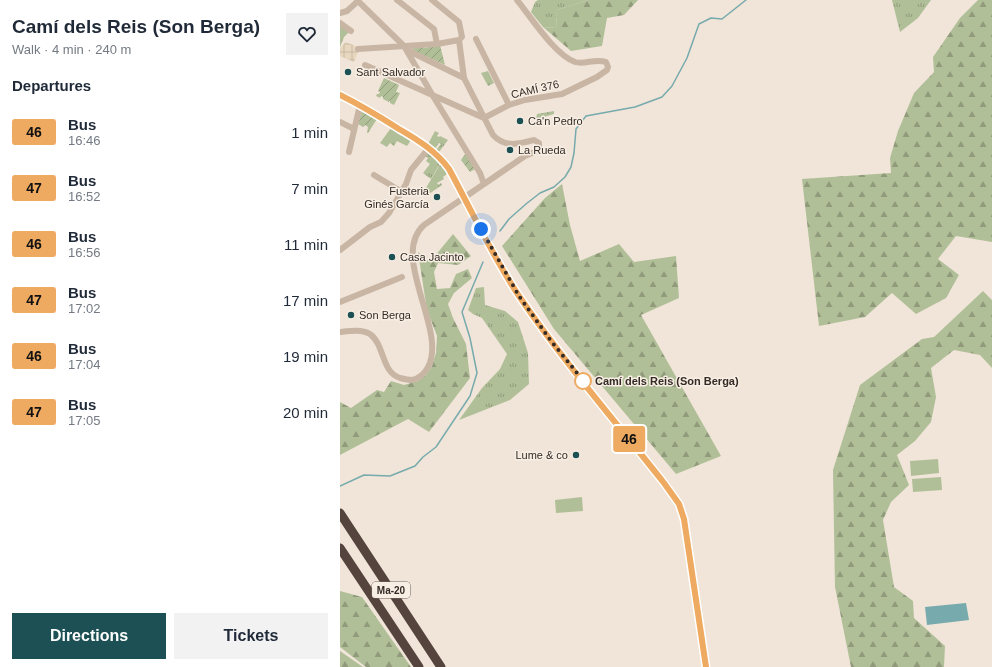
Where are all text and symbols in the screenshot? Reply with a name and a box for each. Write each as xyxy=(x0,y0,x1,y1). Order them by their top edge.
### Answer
button: heart xyxy=(286,13,328,55)
text: Camí dels Reis (Son Berga) xyxy=(12,16,260,37)
text: Walk · 4 min · 240 m xyxy=(12,42,131,57)
place label: Sant Salvador xyxy=(356,66,425,78)
marker: Sant Salvador xyxy=(343,67,353,77)
text: Departures xyxy=(12,77,91,94)
street label: CAMÍ 376 xyxy=(510,78,560,100)
place label: Ca'n Pedro xyxy=(528,115,583,127)
text: Bus xyxy=(68,116,96,133)
marker: Ca'n Pedro xyxy=(515,116,525,126)
text: 46 xyxy=(26,124,42,140)
text: 1 min xyxy=(291,124,328,141)
text: 16:46 xyxy=(68,133,101,148)
place label: La Rueda xyxy=(518,144,567,156)
marker: La Rueda xyxy=(505,145,515,155)
text: Bus xyxy=(68,172,96,189)
text: 47 xyxy=(26,180,42,196)
text: 7 min xyxy=(291,180,328,197)
place label: Fusteria Ginés García xyxy=(364,185,430,210)
text: 16:52 xyxy=(68,189,101,204)
marker: Fusteria Ginés García xyxy=(432,192,442,202)
your location xyxy=(471,219,491,239)
text: Bus xyxy=(68,228,96,245)
text: 46 xyxy=(26,236,42,252)
text: 11 min xyxy=(284,236,328,253)
text: 16:56 xyxy=(68,245,101,260)
place label: Casa Jacinto xyxy=(400,251,464,263)
marker: Casa Jacinto xyxy=(387,252,397,262)
text: Bus xyxy=(68,284,96,301)
text: 47 xyxy=(26,292,42,308)
text: 17 min xyxy=(283,292,328,309)
text: 17:02 xyxy=(68,301,101,316)
place label: Son Berga xyxy=(359,309,412,321)
marker: Son Berga xyxy=(346,310,356,320)
text: Bus xyxy=(68,340,96,357)
text: 46 xyxy=(26,348,42,364)
text: 19 min xyxy=(283,348,328,365)
text: 17:04 xyxy=(68,357,101,372)
marker: Camí dels Reis (Son Berga) xyxy=(574,372,592,390)
place label: Camí dels Reis (Son Berga) xyxy=(595,375,739,387)
text: Bus xyxy=(68,396,96,413)
text: 47 xyxy=(26,404,42,420)
text: 20 min xyxy=(283,404,328,421)
text: 17:05 xyxy=(68,413,101,428)
line badge: 46 xyxy=(611,426,647,452)
text: 46 xyxy=(621,431,637,447)
place label: Lume & co xyxy=(515,449,568,461)
marker: Lume & co xyxy=(571,450,581,460)
road number: Ma-20 xyxy=(372,582,410,598)
button: Directions xyxy=(12,613,166,659)
button: Tickets xyxy=(174,613,328,659)

